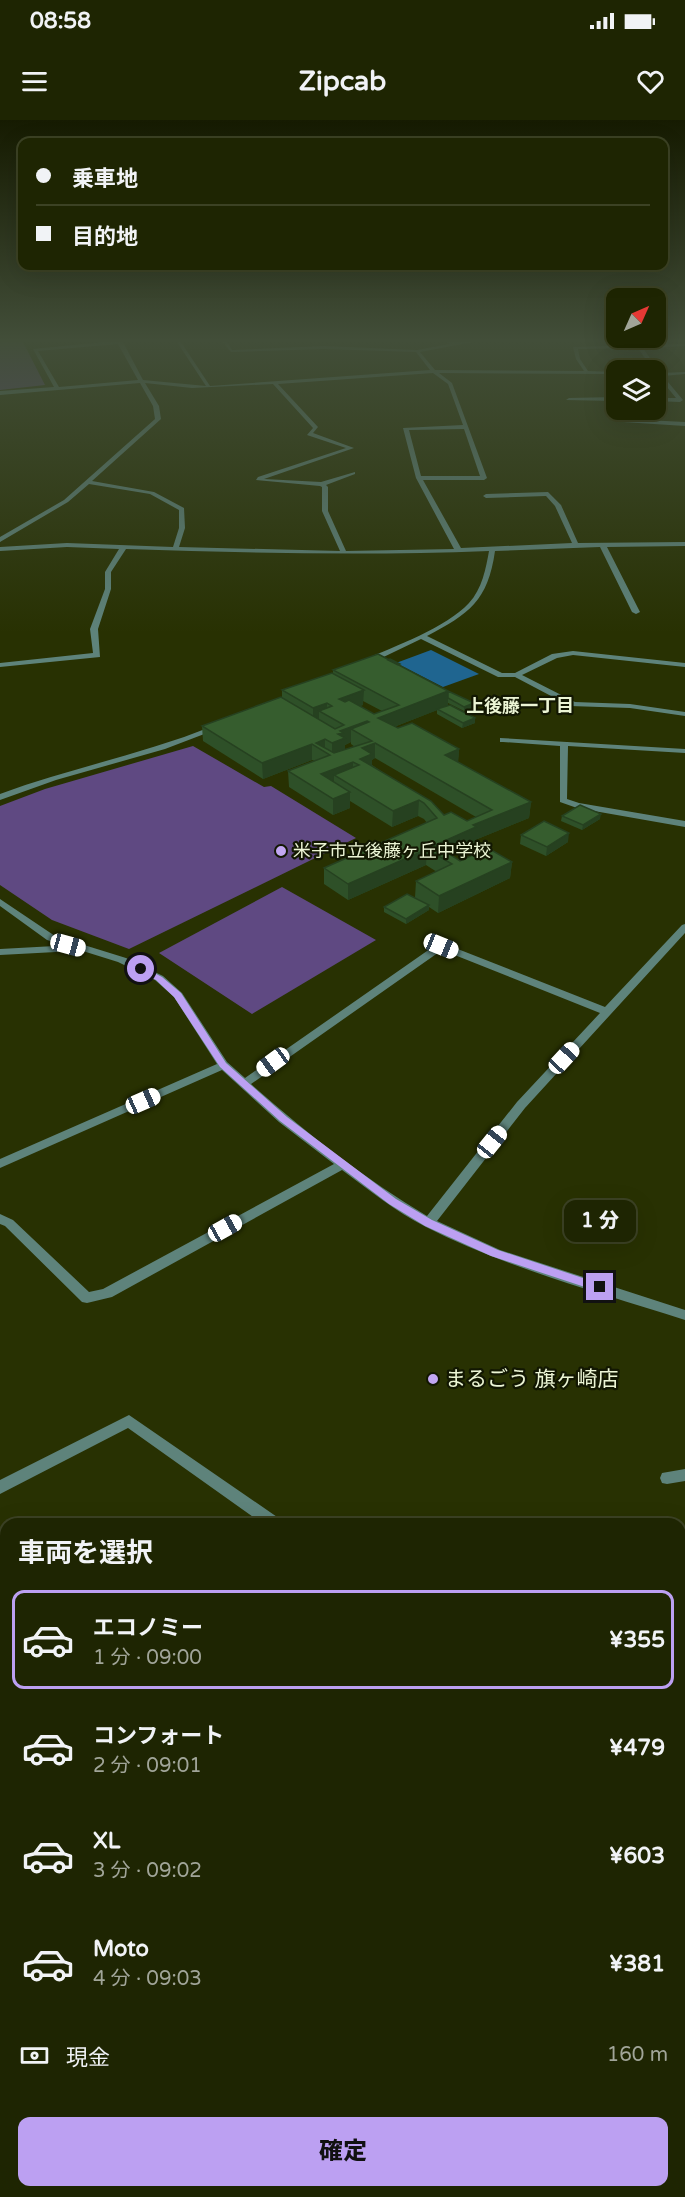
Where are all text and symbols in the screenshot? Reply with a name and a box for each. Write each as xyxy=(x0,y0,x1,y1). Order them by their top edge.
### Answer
text: 08:58 xyxy=(30,8,91,34)
icon: menu xyxy=(18,65,51,98)
text: Zipcab xyxy=(299,65,386,98)
icon: heart xyxy=(634,65,667,98)
text: 乗車地 xyxy=(72,166,138,192)
text: 目的地 xyxy=(72,224,138,250)
north arrow xyxy=(606,288,666,348)
map controls xyxy=(606,288,666,420)
button: layers xyxy=(606,360,666,420)
district label: 上後藤一丁目 xyxy=(466,695,574,717)
place label: 米子市立後藤ヶ丘中学校 xyxy=(293,840,491,862)
marker: 米子市立後藤ヶ丘中学校 xyxy=(274,844,288,858)
car xyxy=(421,931,461,961)
car xyxy=(48,932,88,958)
route start xyxy=(127,955,154,982)
car xyxy=(545,1039,583,1077)
car xyxy=(253,1044,293,1080)
car xyxy=(123,1085,163,1117)
car xyxy=(474,1122,510,1162)
callout: 1 分 xyxy=(564,1200,636,1242)
text: 1 分 xyxy=(581,1209,619,1233)
car xyxy=(205,1211,245,1245)
route end xyxy=(586,1273,613,1300)
place label: まるごう 旗ヶ崎店 xyxy=(445,1367,618,1392)
marker: まるごう 旗ヶ崎店 xyxy=(426,1372,440,1386)
text: 車両を選択 xyxy=(18,1537,153,1570)
icon: car xyxy=(21,1613,75,1667)
text: エコノミー xyxy=(93,1615,203,1641)
text: ¥355 xyxy=(609,1627,665,1653)
text: 1 分 · 09:00 xyxy=(93,1646,202,1670)
icon: car xyxy=(21,1721,75,1775)
text: コンフォート xyxy=(93,1723,224,1749)
text: ¥479 xyxy=(609,1735,665,1761)
text: 2 分 · 09:01 xyxy=(93,1754,202,1778)
text: XL xyxy=(93,1828,120,1854)
icon: car xyxy=(21,1829,75,1883)
text: ¥603 xyxy=(609,1843,665,1869)
text: 3 分 · 09:02 xyxy=(93,1859,202,1883)
text: Moto xyxy=(93,1936,149,1962)
icon: car xyxy=(21,1937,75,1991)
text: ¥381 xyxy=(609,1951,665,1977)
text: 4 分 · 09:03 xyxy=(93,1967,202,1991)
icon: cash xyxy=(18,2039,51,2072)
text: 160 m xyxy=(607,2043,668,2067)
text: 現金 xyxy=(66,2045,110,2071)
button: 確定 xyxy=(18,2117,668,2186)

